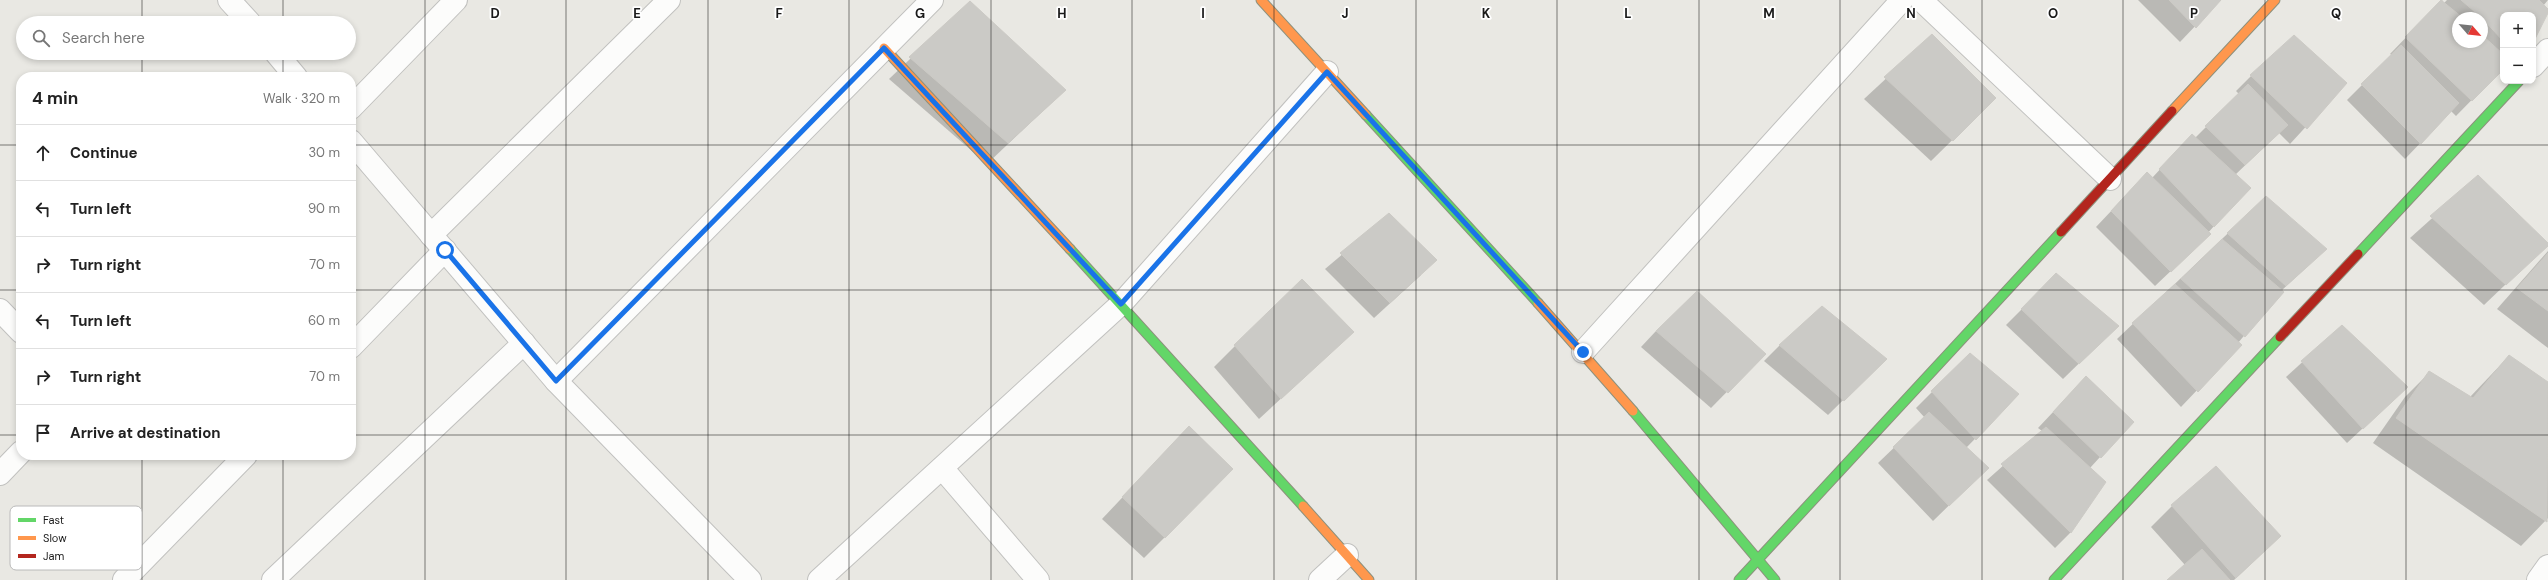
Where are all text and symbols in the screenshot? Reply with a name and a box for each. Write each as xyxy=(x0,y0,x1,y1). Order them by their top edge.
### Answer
text: D xyxy=(490,5,500,22)
text: E xyxy=(633,5,641,22)
text: F xyxy=(775,5,783,22)
text: G xyxy=(915,5,925,22)
text: H xyxy=(1057,5,1067,22)
text: I xyxy=(1201,5,1205,22)
text: J xyxy=(1341,5,1349,22)
text: K xyxy=(1482,5,1491,22)
text: L xyxy=(1624,5,1632,22)
text: M xyxy=(1763,5,1775,22)
text: N xyxy=(1906,5,1916,22)
text: O xyxy=(2048,5,2058,22)
text: P xyxy=(2190,5,2198,22)
text: Q xyxy=(2331,5,2341,22)
north arrow xyxy=(2452,12,2488,48)
map controls xyxy=(2500,12,2536,84)
button: + xyxy=(2500,12,2536,48)
search box xyxy=(16,16,356,60)
icon: search xyxy=(30,27,52,49)
text: Search here xyxy=(62,28,145,48)
button: − xyxy=(2500,48,2536,84)
text: 4 min xyxy=(32,87,78,109)
text: Walk · 320 m xyxy=(263,90,340,107)
icon: ahead xyxy=(32,142,54,164)
text: Continue xyxy=(70,143,138,163)
text: 30 m xyxy=(308,144,340,161)
icon: left xyxy=(32,198,54,220)
text: Turn left xyxy=(70,199,131,219)
text: 90 m xyxy=(308,200,340,217)
route start xyxy=(436,241,454,259)
icon: right xyxy=(32,254,54,276)
text: Turn right xyxy=(70,255,141,275)
text: 70 m xyxy=(309,256,340,273)
icon: left xyxy=(32,310,54,332)
text: Turn left xyxy=(70,311,131,331)
text: 60 m xyxy=(308,312,340,329)
route end xyxy=(1574,343,1592,361)
icon: right xyxy=(32,366,54,388)
text: Turn right xyxy=(70,367,141,387)
text: 70 m xyxy=(309,368,340,385)
icon: arrive xyxy=(32,422,54,444)
text: Arrive at destination xyxy=(70,423,221,443)
legend xyxy=(10,506,142,570)
text: Fast xyxy=(43,513,64,527)
text: Slow xyxy=(43,531,67,545)
text: Jam xyxy=(43,549,64,563)

